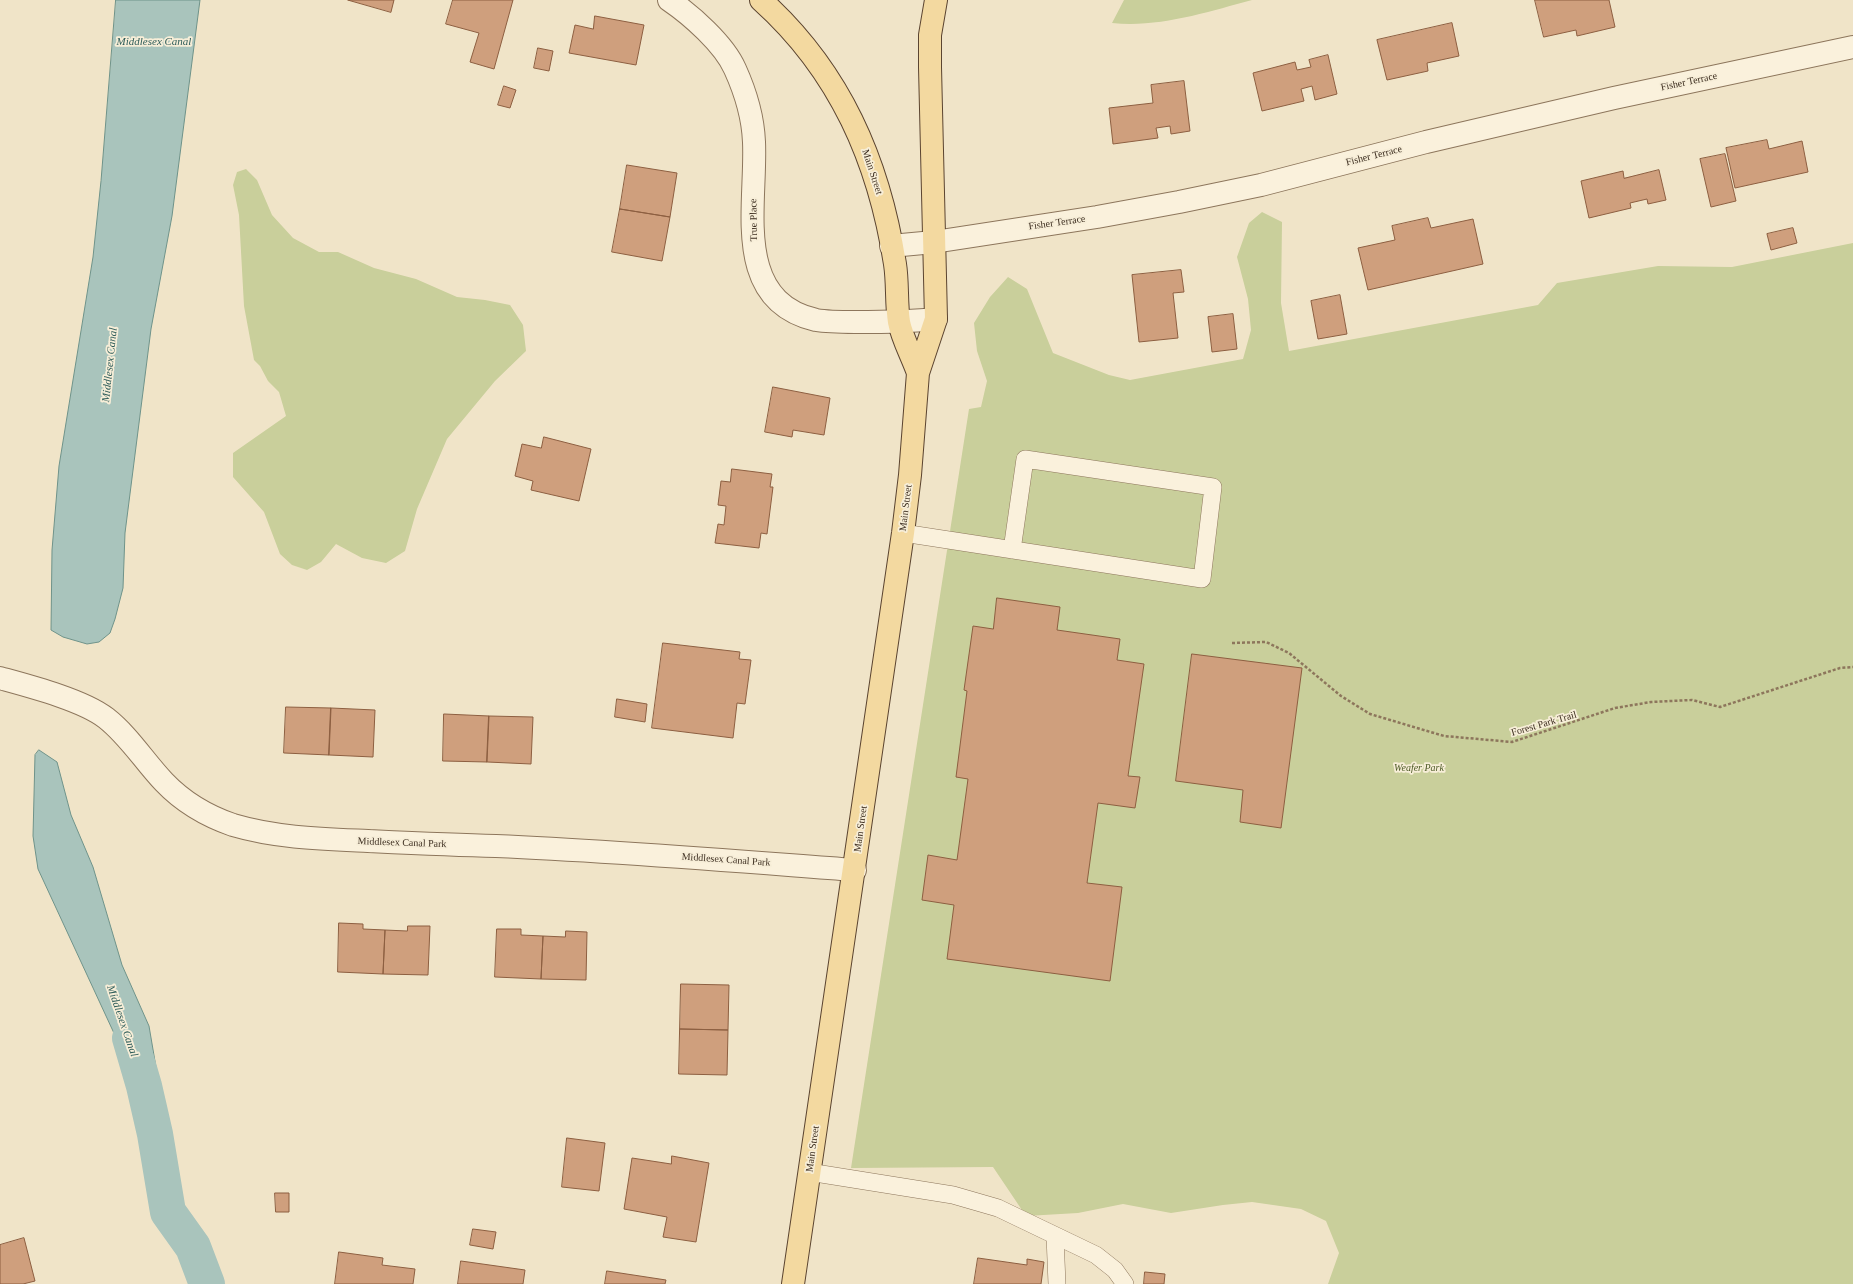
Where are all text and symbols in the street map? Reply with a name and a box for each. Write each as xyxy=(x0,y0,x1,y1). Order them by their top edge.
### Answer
water label: Middlesex Canal xyxy=(117,35,191,49)
street label: Fisher Terrace xyxy=(1660,70,1718,94)
street label: Fisher Terrace xyxy=(1345,143,1403,169)
street label: Main Street xyxy=(859,148,885,196)
street label: True Place xyxy=(748,199,760,241)
street label: Fisher Terrace xyxy=(1028,213,1086,233)
water label: Middlesex Canal xyxy=(100,327,120,403)
street label: Main Street xyxy=(897,484,915,532)
street label: Forest Park Trail xyxy=(1510,709,1578,739)
park label: Weafer Park xyxy=(1394,762,1444,774)
street label: Main Street xyxy=(852,805,870,853)
street label: Middlesex Canal Park xyxy=(357,835,447,851)
street label: Middlesex Canal Park xyxy=(681,851,771,869)
water label: Middlesex Canal xyxy=(104,983,140,1059)
street label: Main Street xyxy=(804,1125,822,1173)

